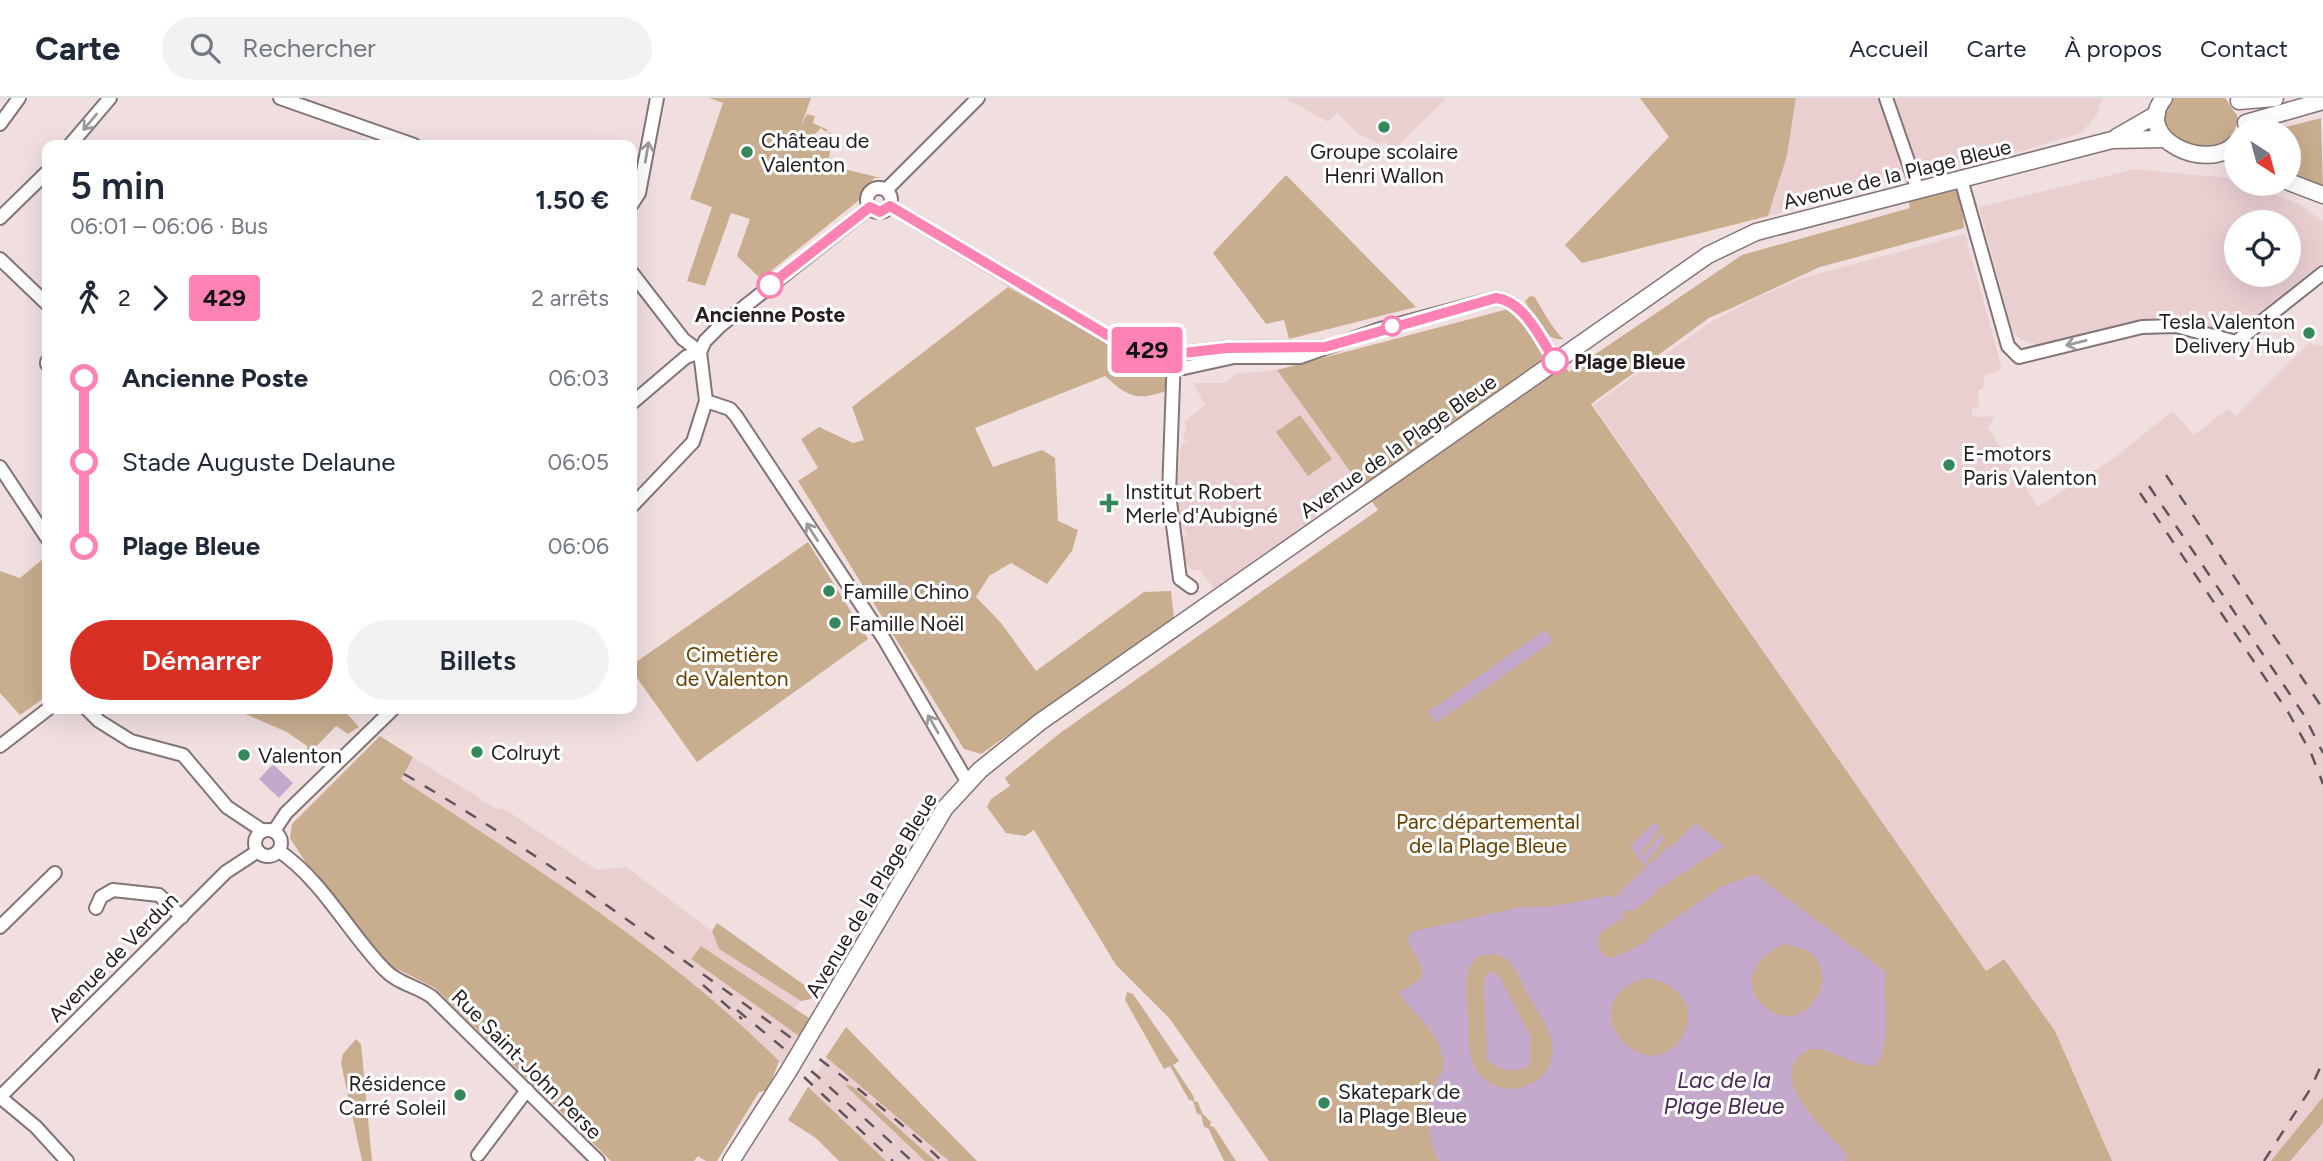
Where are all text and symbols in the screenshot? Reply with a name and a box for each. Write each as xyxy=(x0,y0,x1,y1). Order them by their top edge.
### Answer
search box xyxy=(162,17,652,80)
text: Carte xyxy=(35,29,120,68)
icon: search xyxy=(186,29,224,67)
text: Rechercher xyxy=(242,32,376,64)
text: Accueil xyxy=(1849,34,1929,63)
text: Carte xyxy=(1967,34,2026,63)
text: À propos xyxy=(2064,34,2162,63)
text: Contact xyxy=(2200,34,2288,63)
one-way arrow xyxy=(82,112,98,130)
marker: Groupe scolaire Henri Wallon xyxy=(1376,119,1392,135)
north arrow xyxy=(2224,119,2301,196)
map controls xyxy=(2224,119,2301,287)
place label: Château de Valenton xyxy=(761,128,869,177)
street label: Avenue de la Plage Bleue xyxy=(1780,134,2014,214)
place label: Groupe scolaire Henri Wallon xyxy=(1310,139,1458,188)
one-way arrow xyxy=(641,141,654,164)
marker: Château de Valenton xyxy=(739,144,755,160)
text: 5 min xyxy=(70,163,165,209)
text: 1.50 € xyxy=(535,184,609,216)
button: locate xyxy=(2224,210,2301,287)
text: 06:01 – 06:06 · Bus xyxy=(70,212,268,240)
marker: Ancienne Poste xyxy=(757,272,783,298)
icon: walk xyxy=(70,279,108,317)
icon: forward xyxy=(141,279,179,317)
text: 429 xyxy=(203,283,246,312)
text: 2 xyxy=(118,284,131,312)
text: 2 arrêts xyxy=(531,284,609,312)
place label: Ancienne Poste xyxy=(695,302,846,327)
place label: Tesla Valenton Delivery Hub xyxy=(2159,309,2295,358)
unlabelled marker xyxy=(1382,316,1402,336)
marker: Tesla Valenton Delivery Hub xyxy=(2301,325,2317,341)
line badge: 429 xyxy=(1107,327,1187,373)
text: 429 xyxy=(1125,335,1169,364)
one-way arrow xyxy=(2065,337,2088,350)
marker: Plage Bleue xyxy=(1542,348,1568,374)
place label: Plage Bleue xyxy=(1574,349,1686,374)
text: Ancienne Poste xyxy=(122,362,308,394)
text: 06:03 xyxy=(548,364,609,392)
street label: Avenue de la Plage Bleue xyxy=(1295,369,1501,523)
place label: E-motors Paris Valenton xyxy=(1963,441,2097,490)
text: Stade Auguste Delaune xyxy=(122,446,396,478)
text: 06:05 xyxy=(547,448,609,476)
marker: E-motors Paris Valenton xyxy=(1941,457,1957,473)
place label: Institut Robert Merle d'Aubigné xyxy=(1125,479,1278,528)
marker: Institut Robert Merle d'Aubigné xyxy=(1099,493,1119,513)
one-way arrow xyxy=(805,522,819,542)
text: Plage Bleue xyxy=(122,530,260,562)
text: 06:06 xyxy=(548,532,609,560)
place label: Famille Chino xyxy=(843,579,969,604)
marker: Famille Chino xyxy=(821,583,837,599)
place label: Famille Noël xyxy=(849,611,964,636)
marker: Famille Noël xyxy=(827,615,843,631)
button: Démarrer xyxy=(70,620,333,700)
button: Billets xyxy=(347,620,609,700)
park label: Cimetière de Valenton xyxy=(676,642,788,691)
one-way arrow xyxy=(926,715,940,735)
place label: Colruyt xyxy=(491,740,561,765)
place label: Valenton xyxy=(258,743,342,768)
marker: Colruyt xyxy=(469,744,485,760)
marker: Valenton xyxy=(236,747,252,763)
street label: Avenue de la Plage Bleue xyxy=(800,788,942,1002)
park label: Parc départemental de la Plage Bleue xyxy=(1396,809,1580,858)
street label: Avenue de Verdun xyxy=(43,887,183,1027)
street label: Rue Saint-John Perse xyxy=(447,984,607,1144)
water label: Lac de la Plage Bleue xyxy=(1664,1066,1785,1120)
place label: Résidence Carré Soleil xyxy=(339,1071,446,1120)
place label: Skatepark de la Plage Bleue xyxy=(1338,1079,1467,1128)
marker: Résidence Carré Soleil xyxy=(452,1087,468,1103)
marker: Skatepark de la Plage Bleue xyxy=(1316,1095,1332,1111)

